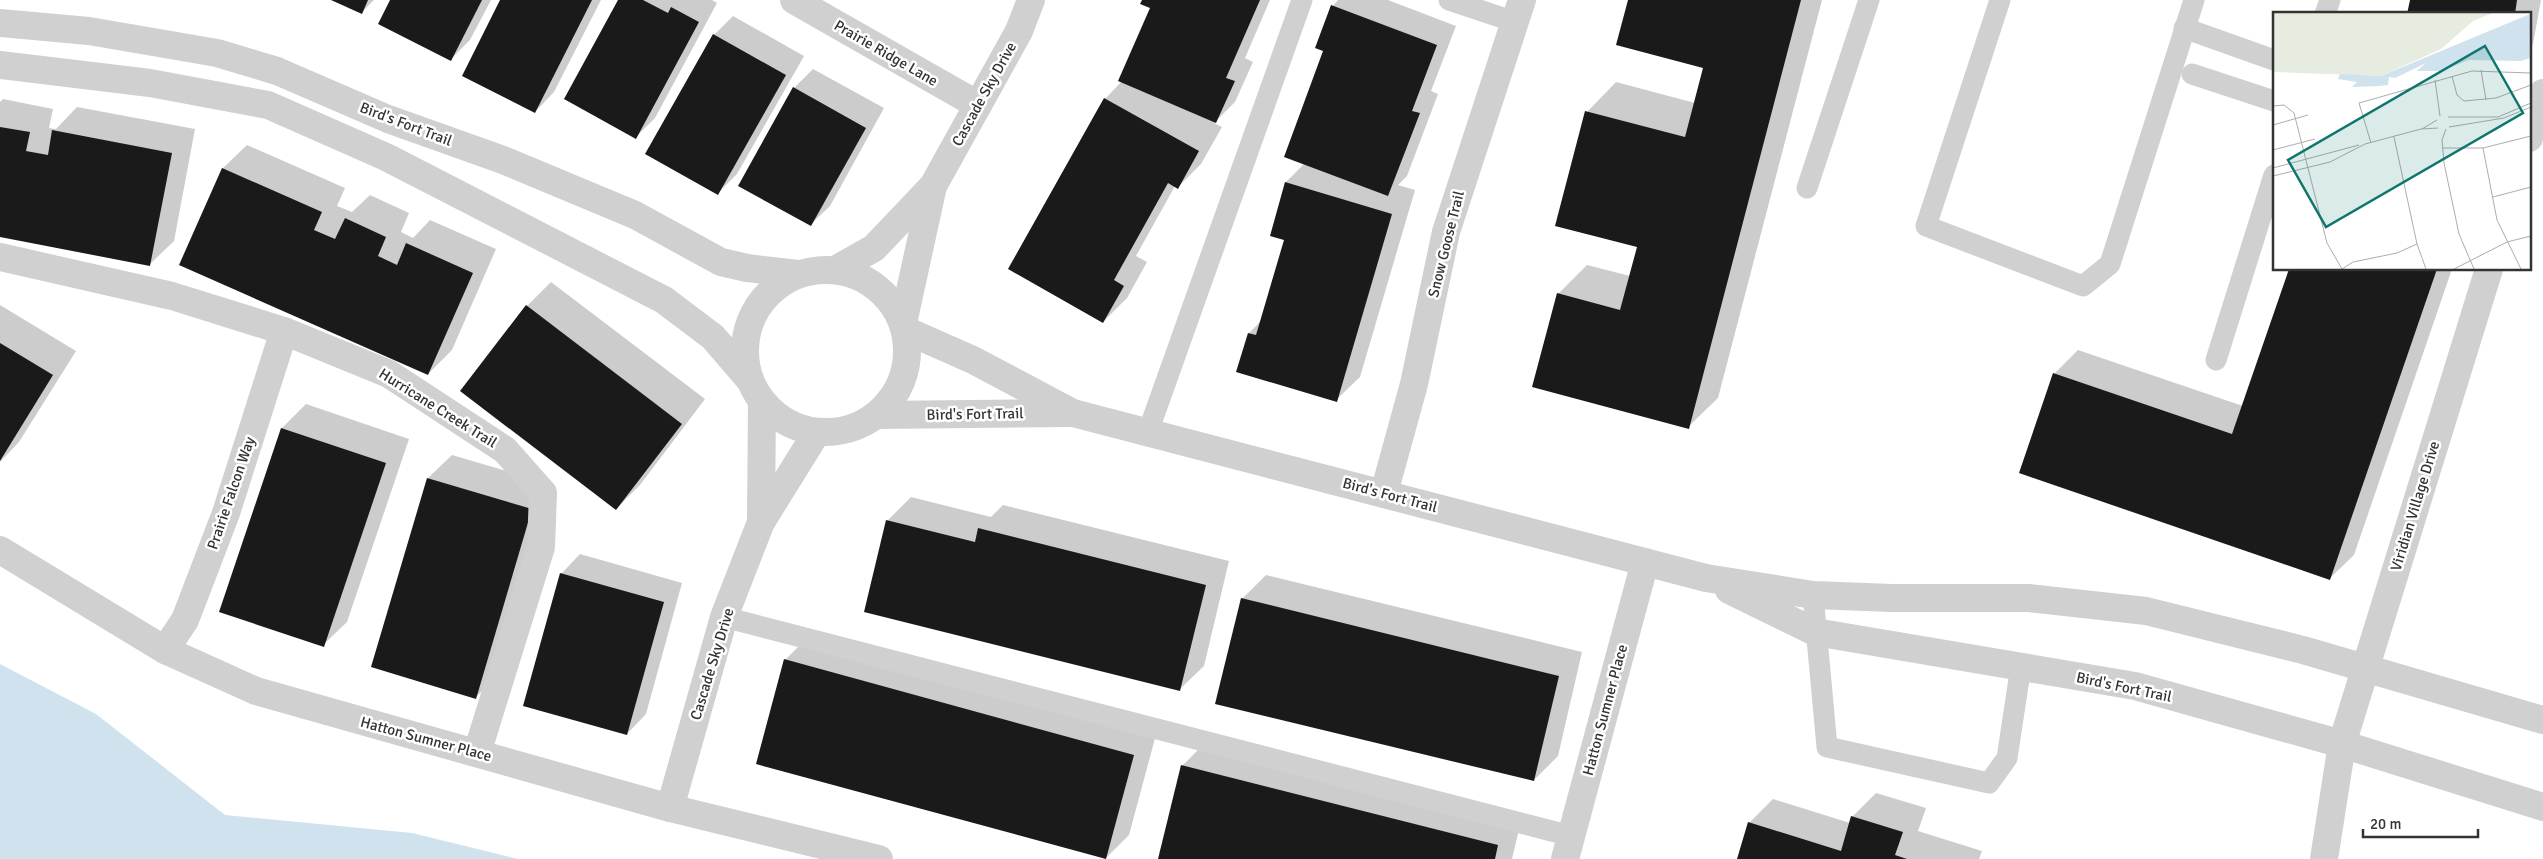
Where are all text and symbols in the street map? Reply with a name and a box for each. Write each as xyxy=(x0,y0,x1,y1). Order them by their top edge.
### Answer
inset map xyxy=(2273,12,2530,270)
street label: Prairie Ridge Lane xyxy=(831,16,941,90)
street label: Cascade Sky Drive xyxy=(948,39,1020,149)
street label: Bird's Fort Trail xyxy=(357,98,455,150)
street label: Snow Goose Trail xyxy=(1424,189,1468,299)
street label: Hurricane Creek Trail xyxy=(376,364,500,452)
street label: Bird's Fort Trail xyxy=(926,404,1024,424)
street label: Prairie Falcon Way xyxy=(203,434,259,552)
street label: Viridian Village Drive xyxy=(2387,439,2443,573)
street label: Bird's Fort Trail xyxy=(1341,474,1439,516)
street label: Cascade Sky Drive xyxy=(686,606,738,722)
street label: Hatton Sumner Place xyxy=(1579,642,1631,778)
street label: Bird's Fort Trail xyxy=(2075,668,2173,706)
street label: Hatton Sumner Place xyxy=(358,713,494,765)
scale bar xyxy=(2363,806,2478,838)
text: 20 m xyxy=(2370,815,2401,833)

